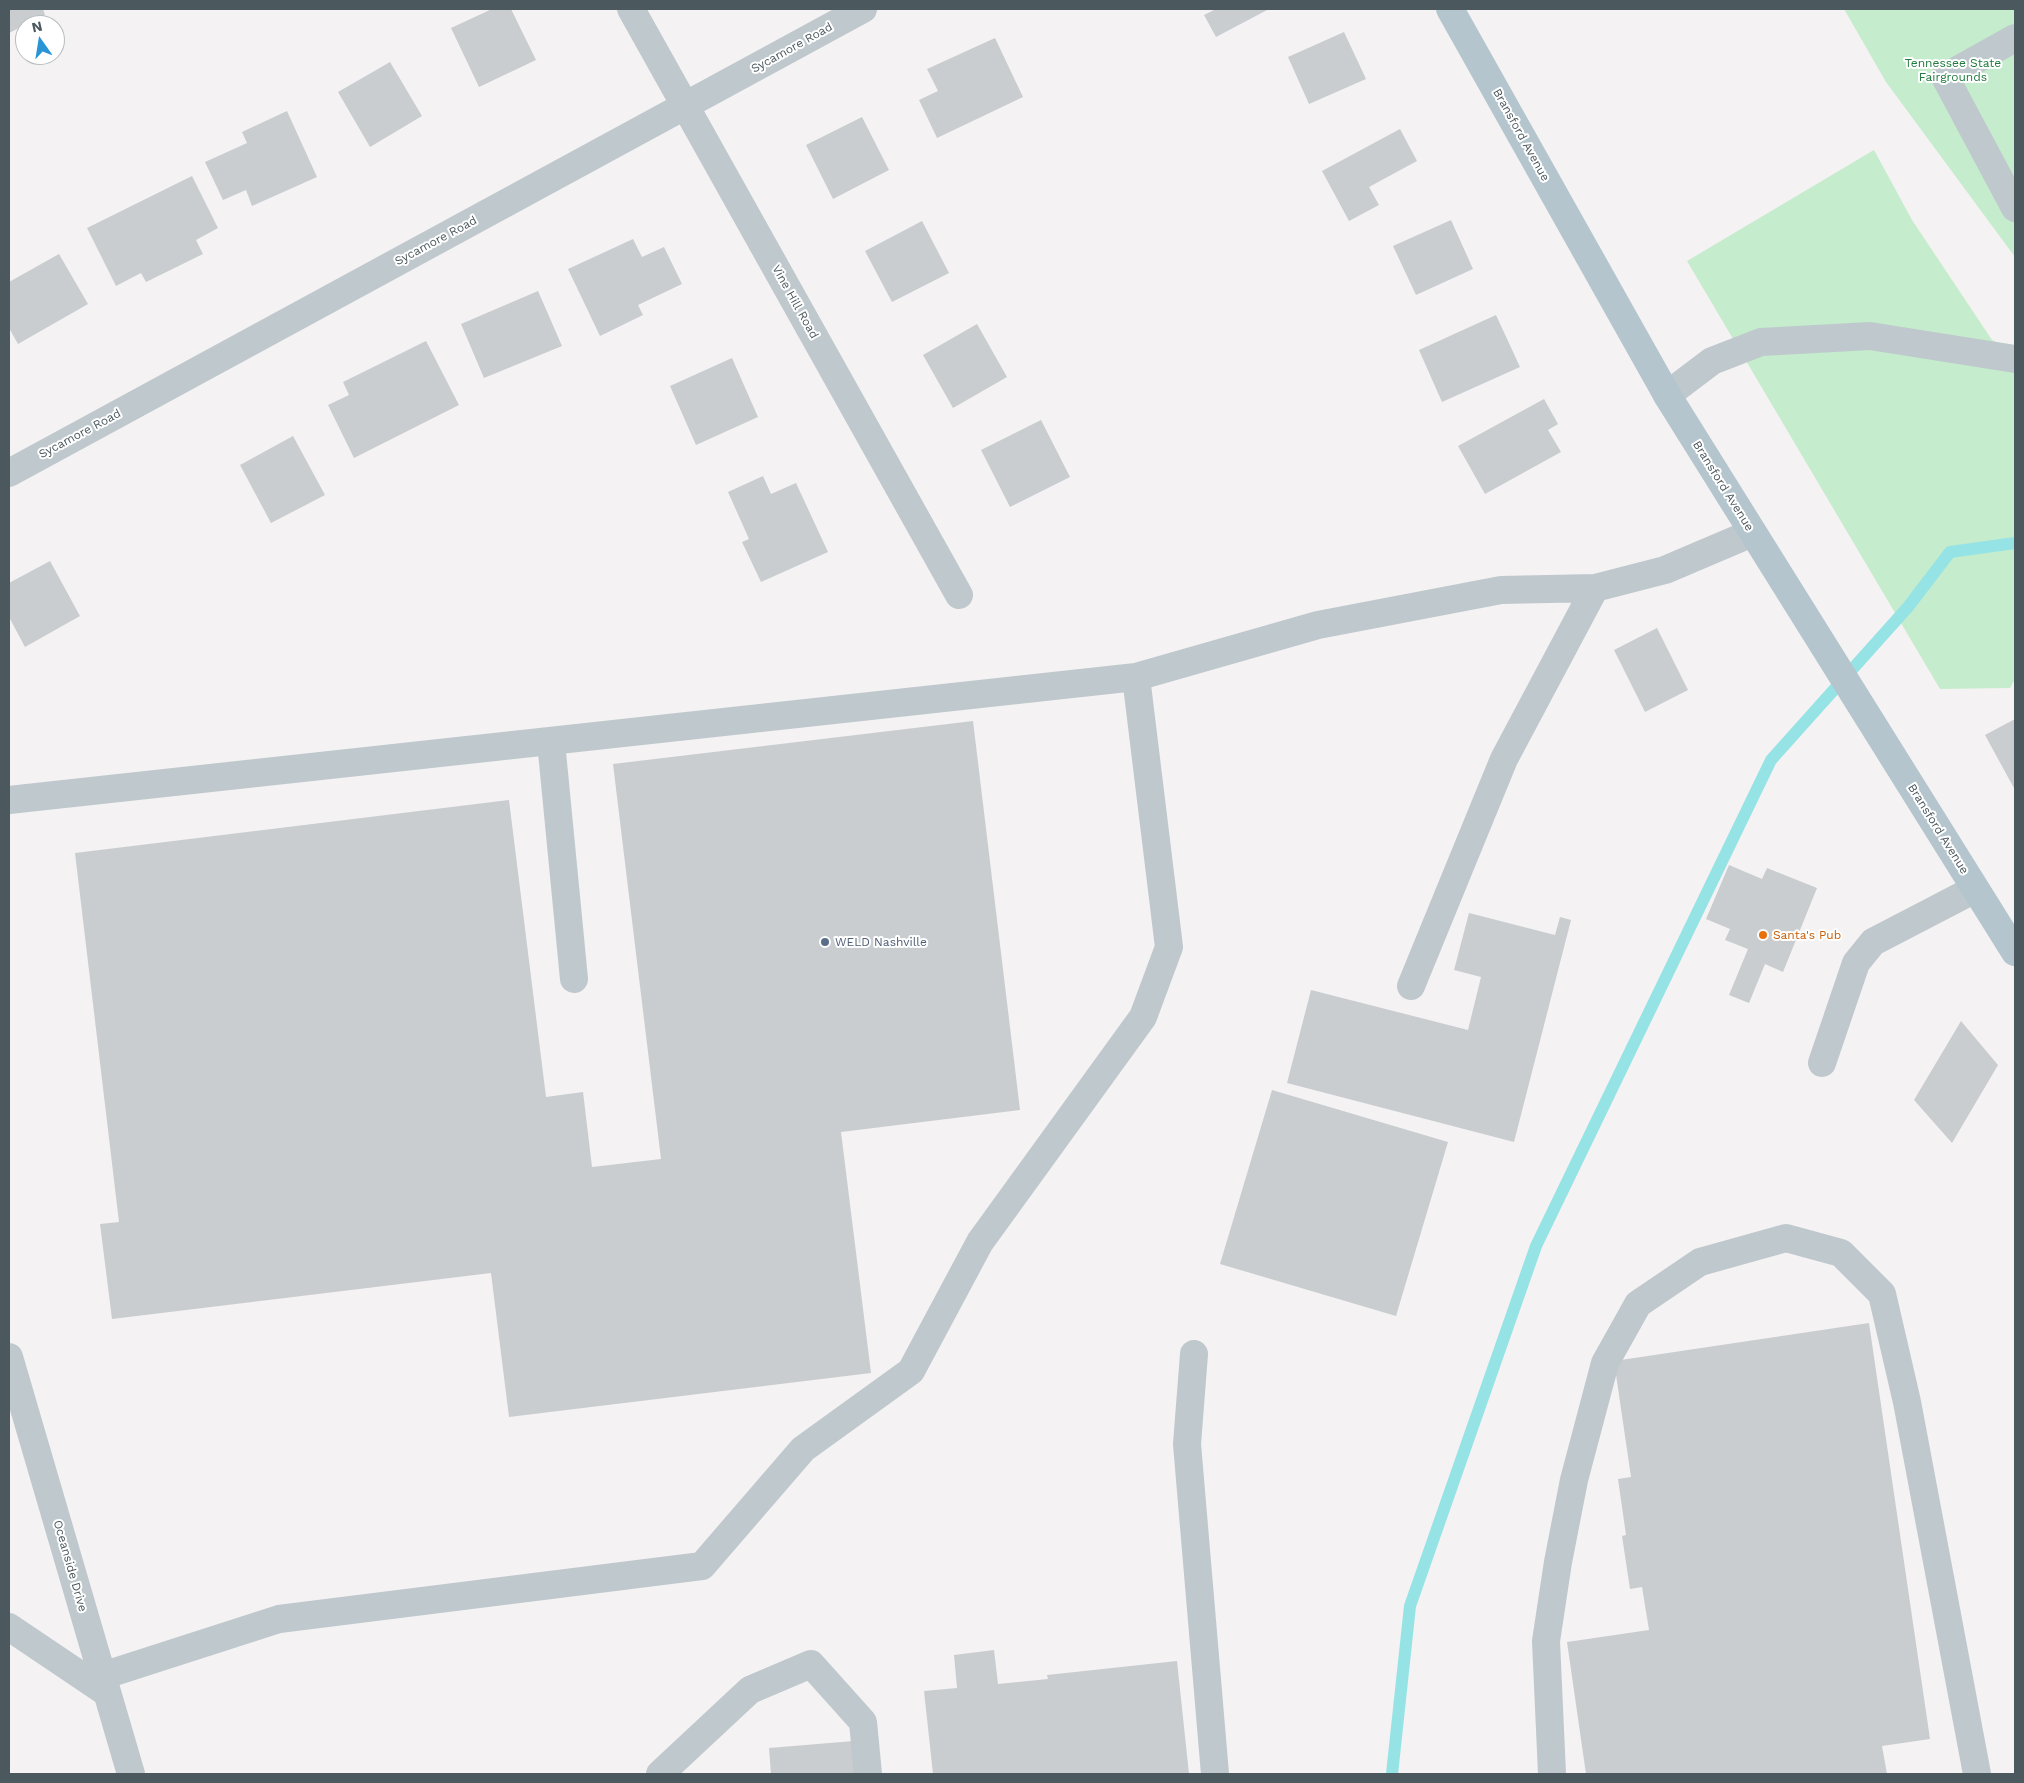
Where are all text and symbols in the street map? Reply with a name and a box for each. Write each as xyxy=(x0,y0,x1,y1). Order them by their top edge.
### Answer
north arrow xyxy=(15,15,65,65)
text: N xyxy=(30,17,44,35)
street label: Sycamore Road xyxy=(749,20,835,76)
park label: Tennessee State Fairgrounds xyxy=(1905,56,2001,84)
street label: Bransford Avenue xyxy=(1490,86,1552,184)
street label: Sycamore Road xyxy=(393,213,479,269)
street label: Vine Hill Road xyxy=(769,263,821,341)
street label: Sycamore Road xyxy=(37,406,123,462)
street label: Bransford Avenue xyxy=(1689,438,1757,534)
street label: Bransford Avenue xyxy=(1904,781,1972,877)
place label: Santa's Pub xyxy=(1773,928,1841,942)
marker: Santa's Pub xyxy=(1757,929,1769,941)
place label: WELD Nashville xyxy=(835,935,927,949)
marker: WELD Nashville xyxy=(819,936,831,948)
street label: Oceanside Drive xyxy=(50,1518,90,1614)

